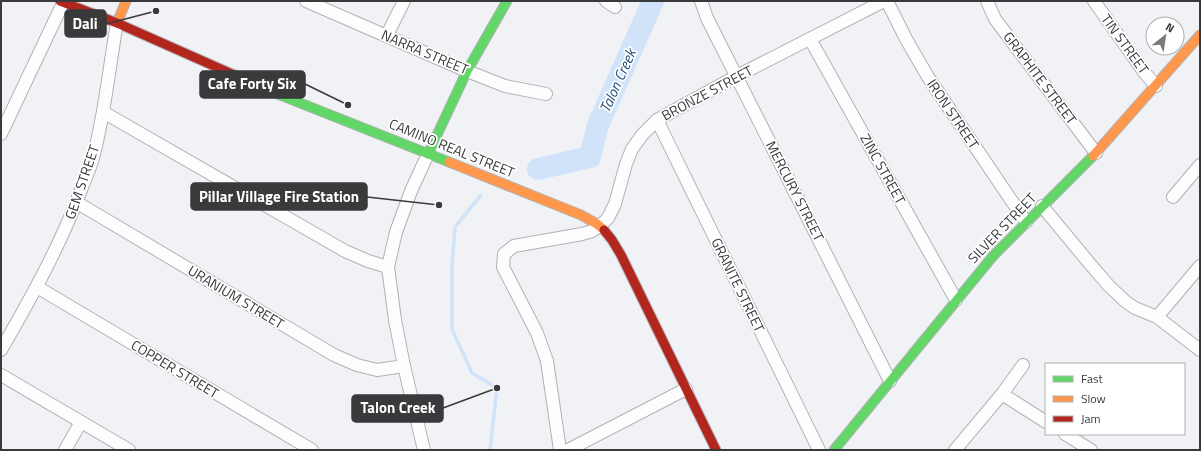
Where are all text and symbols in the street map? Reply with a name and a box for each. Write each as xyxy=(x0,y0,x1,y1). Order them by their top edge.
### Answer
street label: TIN STREET xyxy=(1096,9,1155,79)
callout: Dali xyxy=(65,10,106,37)
text: Dali xyxy=(72,12,98,35)
north arrow xyxy=(1145,16,1185,56)
text: N xyxy=(1163,19,1177,36)
street label: NARRA STREET xyxy=(378,24,473,80)
street label: GRAPHITE STREET xyxy=(999,27,1083,129)
water label: Talon Creek xyxy=(593,43,643,116)
street label: BRONZE STREET xyxy=(657,59,757,125)
callout: Cafe Forty Six xyxy=(200,71,305,98)
text: Cafe Forty Six xyxy=(208,72,296,95)
street label: IRON STREET xyxy=(922,75,985,153)
street label: CAMINO REAL STREET xyxy=(386,113,519,183)
street label: ZINC STREET xyxy=(855,130,912,208)
street label: MERCURY STREET xyxy=(761,137,830,245)
street label: GEM STREET xyxy=(59,141,104,222)
callout: Pillar Village Fire Station xyxy=(191,183,367,210)
text: Pillar Village Fire Station xyxy=(199,185,359,208)
street label: SILVER STREET xyxy=(963,187,1041,268)
street label: GRANITE STREET xyxy=(706,234,771,336)
street label: URANIUM STREET xyxy=(184,259,289,334)
street label: COPPER STREET xyxy=(127,334,224,403)
legend xyxy=(1045,363,1185,435)
text: Fast xyxy=(1081,369,1104,388)
text: Slow xyxy=(1081,389,1106,408)
callout: Talon Creek xyxy=(352,395,443,422)
text: Talon Creek xyxy=(361,396,436,419)
text: Jam xyxy=(1081,409,1101,428)

